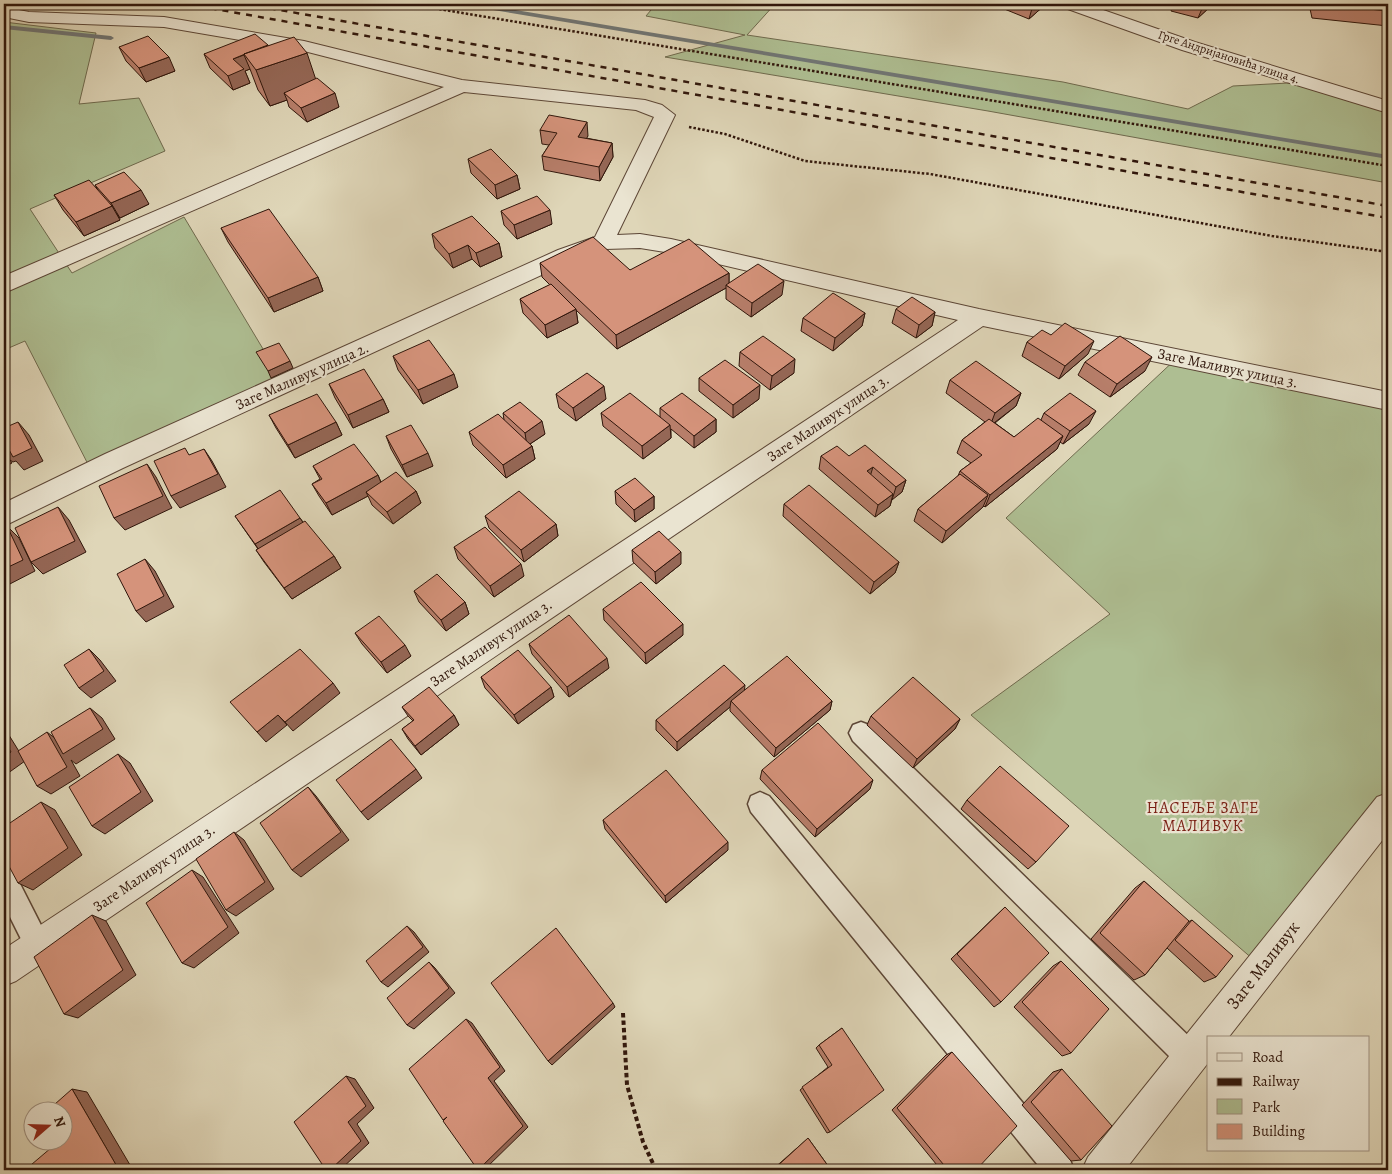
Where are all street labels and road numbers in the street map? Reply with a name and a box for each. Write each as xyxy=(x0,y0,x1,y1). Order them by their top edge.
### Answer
street label: Грге Андријановића улица 4. xyxy=(1156,26,1302,88)
street label: Заге Маливук улица 2. xyxy=(232,338,372,414)
street label: Заге Маливук улица 3. xyxy=(1156,343,1300,393)
street label: Заге Маливук улица 3. xyxy=(763,370,893,466)
street label: Заге Маливук улица 3. xyxy=(426,595,556,691)
street label: Заге Маливук улица 3. xyxy=(89,820,219,916)
street label: Заге Маливук xyxy=(1221,916,1305,1014)

